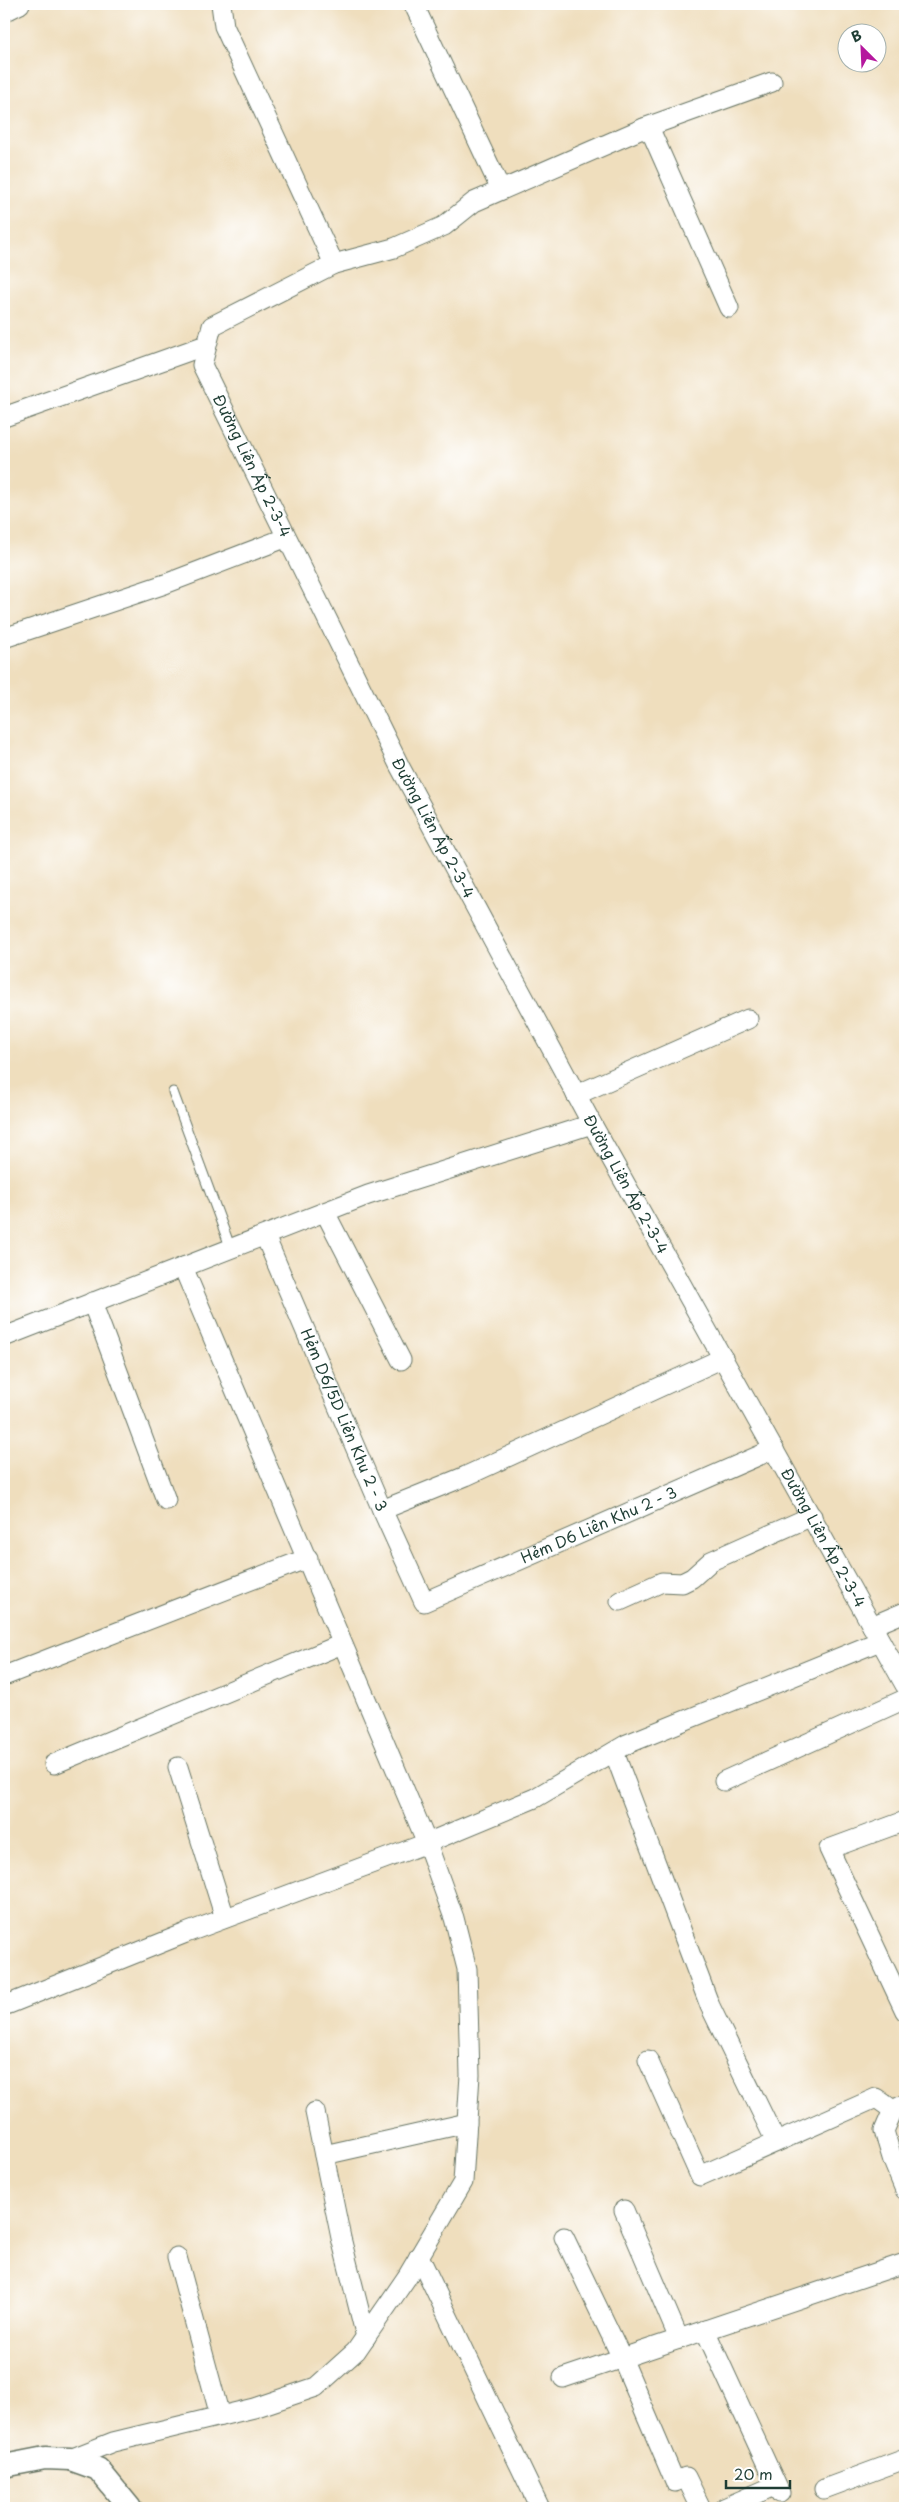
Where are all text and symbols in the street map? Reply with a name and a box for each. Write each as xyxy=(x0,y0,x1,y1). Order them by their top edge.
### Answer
north arrow xyxy=(836,22,886,72)
text: B xyxy=(848,24,865,47)
street label: Đường Liên Ấp 2-3-4 xyxy=(208,390,298,541)
street label: Đường Liên Ấp 2-3-4 xyxy=(387,753,481,902)
street label: Đường Liên Ấp 2-3-4 xyxy=(579,1110,675,1258)
street label: Hẻm D6/5D Liên Khu 2 - 3 xyxy=(296,1324,394,1514)
street label: Đường Liên Ấp 2-3-4 xyxy=(776,1463,873,1611)
street label: Hẻm D6 Liên Khu 2 - 3 xyxy=(517,1480,680,1568)
scale bar xyxy=(726,2457,790,2489)
text: 20 m xyxy=(734,2462,773,2485)

